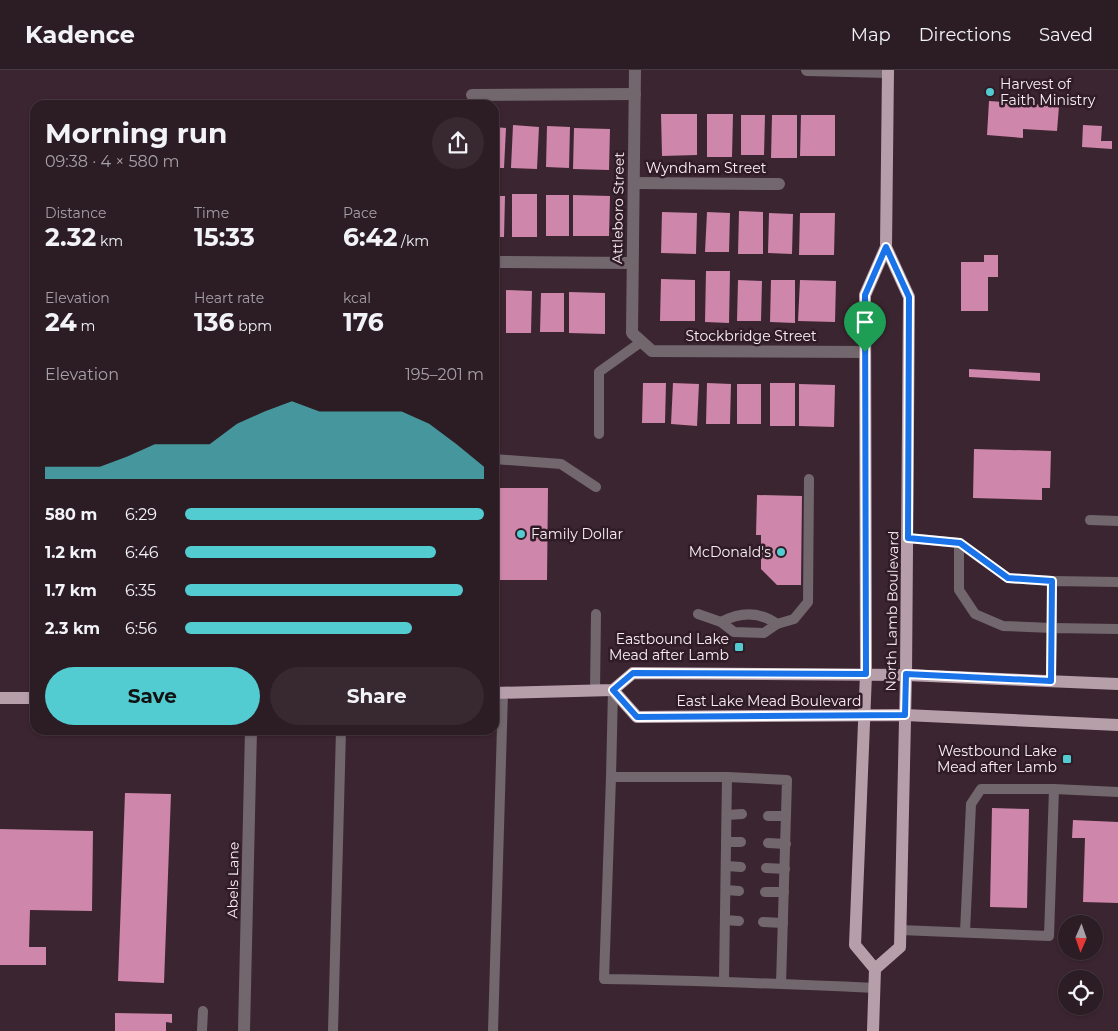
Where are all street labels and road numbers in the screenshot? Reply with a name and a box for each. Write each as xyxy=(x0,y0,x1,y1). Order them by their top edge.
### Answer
street label: Attleboro Street xyxy=(608,152,628,264)
street label: Wyndham Street xyxy=(646,159,767,177)
street label: Stockbridge Street xyxy=(685,327,817,345)
street label: North Lamb Boulevard xyxy=(882,531,902,691)
street label: East Lake Mead Boulevard xyxy=(677,692,861,710)
street label: Abels Lane xyxy=(223,842,243,918)

